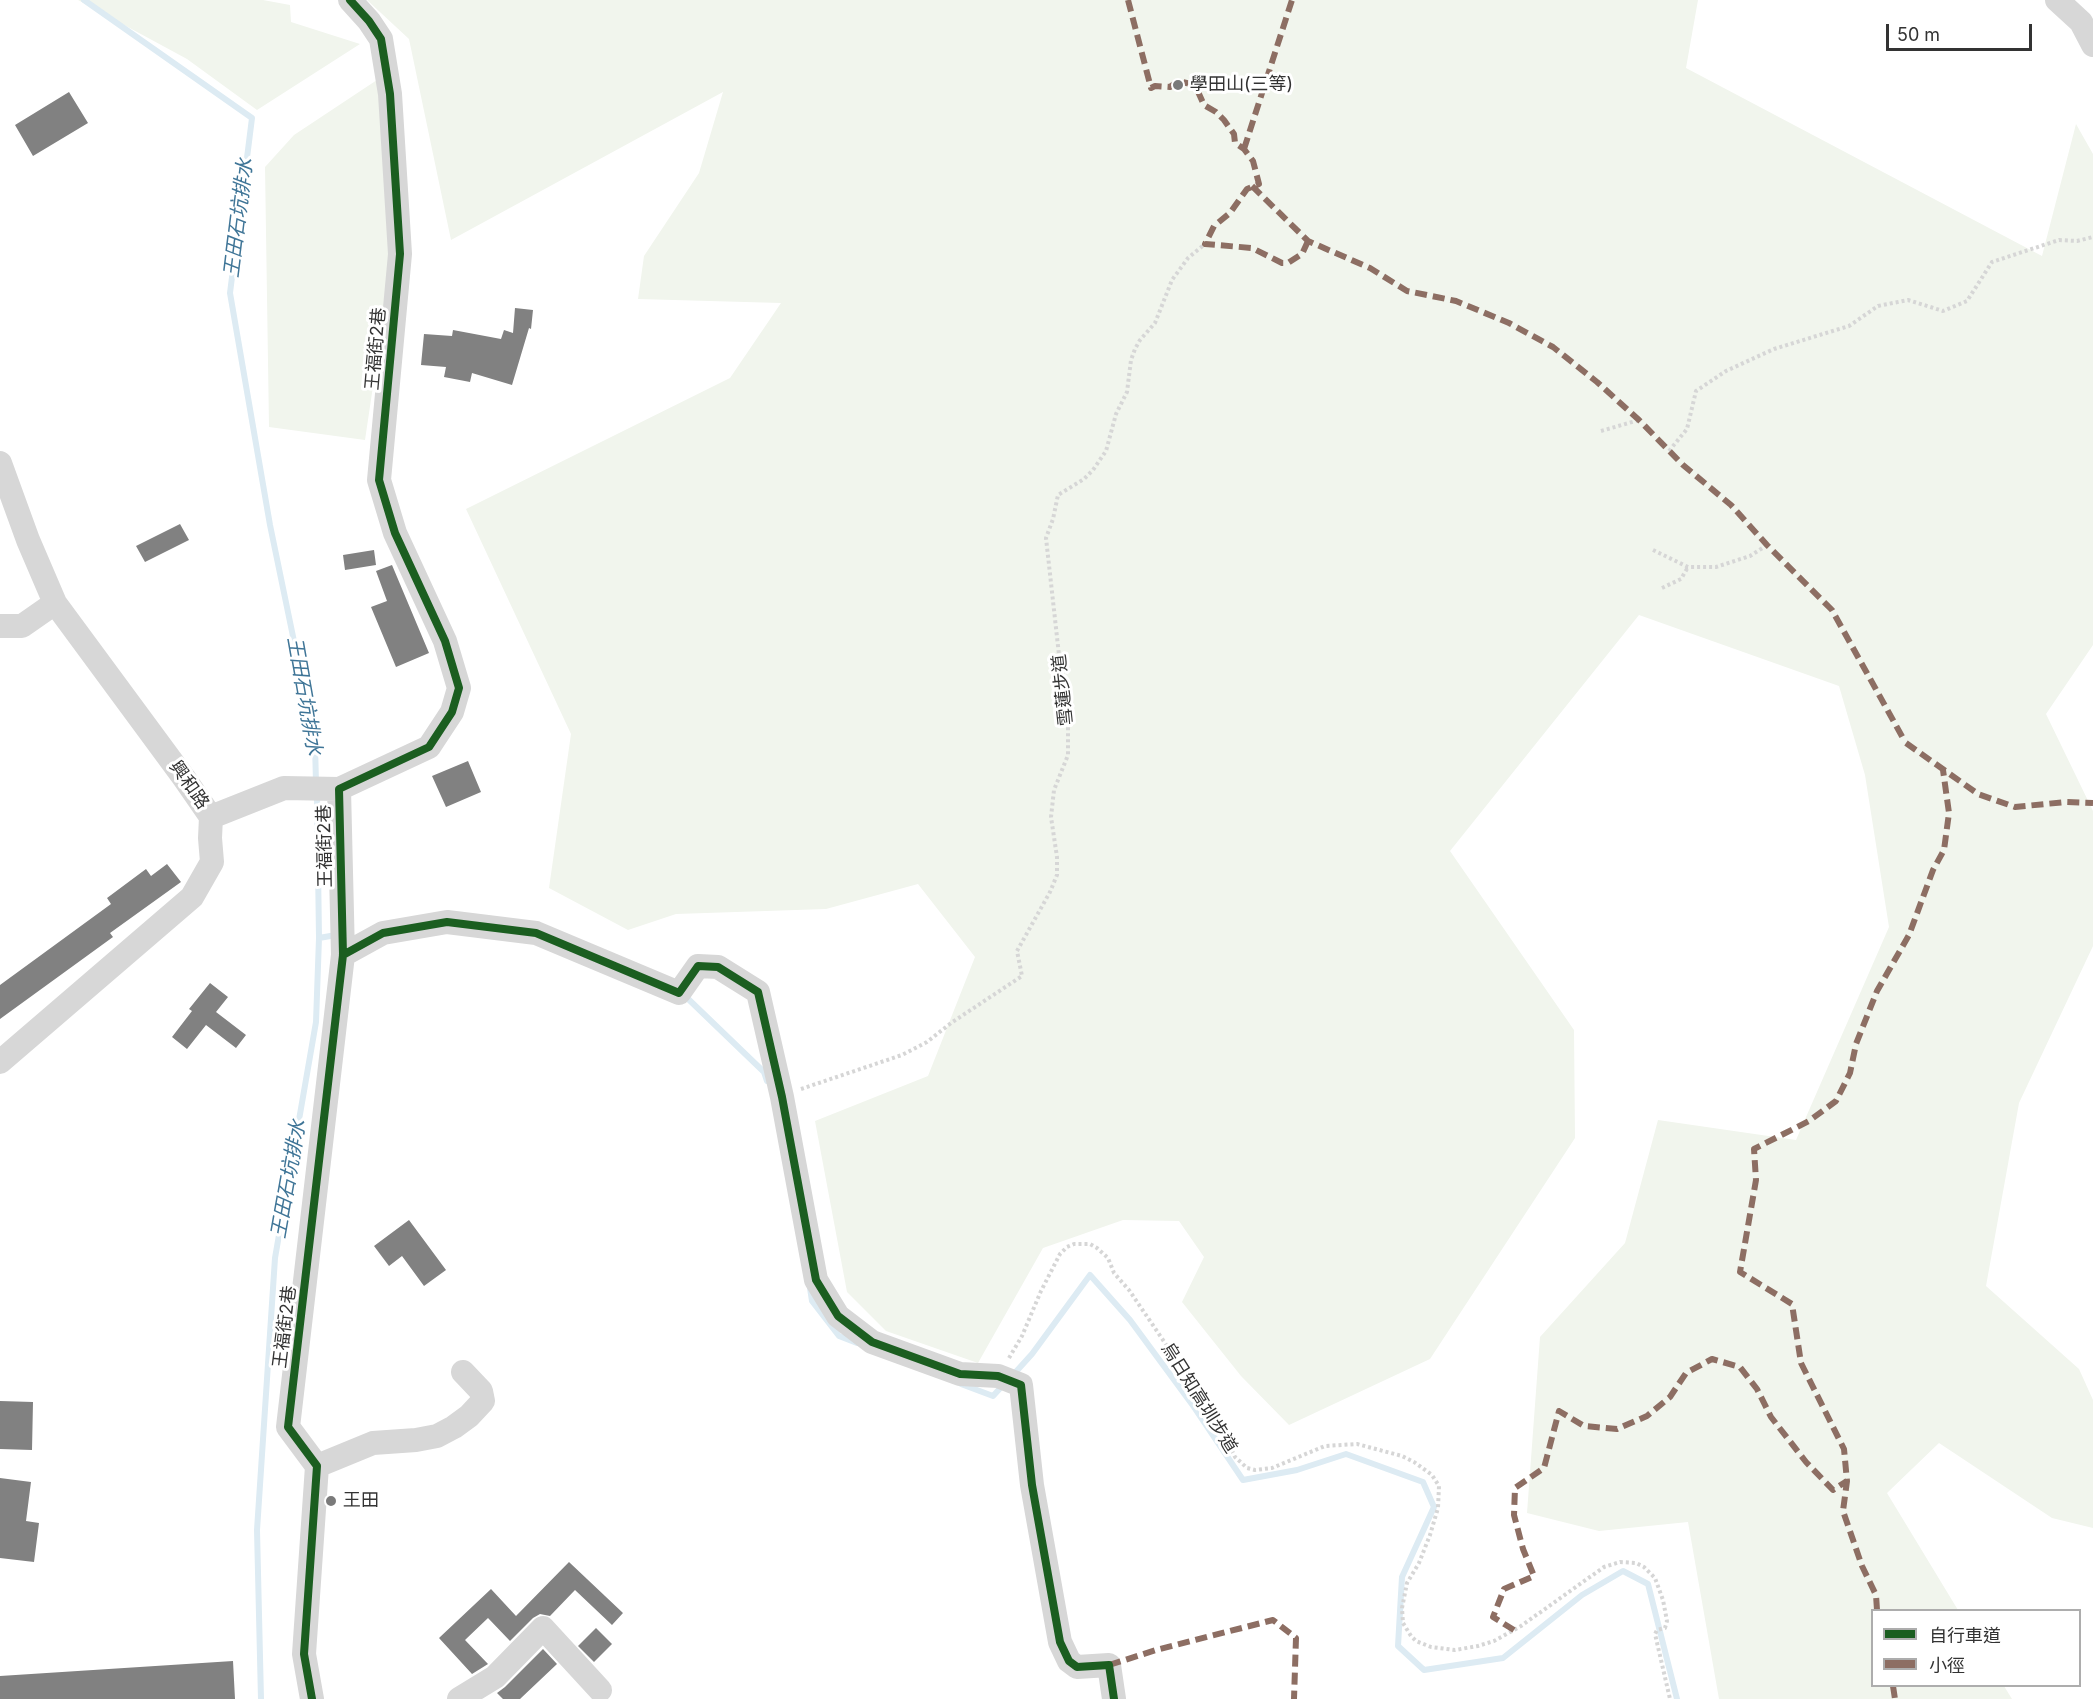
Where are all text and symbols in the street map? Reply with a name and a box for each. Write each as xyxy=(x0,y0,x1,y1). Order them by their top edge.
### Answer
scale bar xyxy=(1889,12,2034,50)
text: 50 m xyxy=(1897,24,1940,45)
place label: 學田山(三等) xyxy=(1190,74,1293,96)
marker: 學田山(三等) xyxy=(1171,78,1185,92)
water label: 王田石坑排水 xyxy=(220,157,258,279)
street label: 王福街2巷 xyxy=(362,307,390,391)
water label: 王田石坑排水 xyxy=(282,635,326,757)
street label: 雪蓮步道 xyxy=(1048,653,1078,727)
street label: 興和路 xyxy=(165,757,213,813)
street label: 王福街2巷 xyxy=(313,804,337,888)
water label: 王田石坑排水 xyxy=(267,1118,311,1240)
street label: 王福街2巷 xyxy=(269,1285,301,1369)
street label: 烏日知高圳步道 xyxy=(1156,1339,1242,1457)
place label: 王田 xyxy=(343,1490,379,1512)
marker: 王田 xyxy=(324,1494,338,1508)
legend xyxy=(1871,1609,2081,1687)
text: 自行車道 xyxy=(1929,1625,2001,1646)
text: 小徑 xyxy=(1929,1655,1965,1676)

